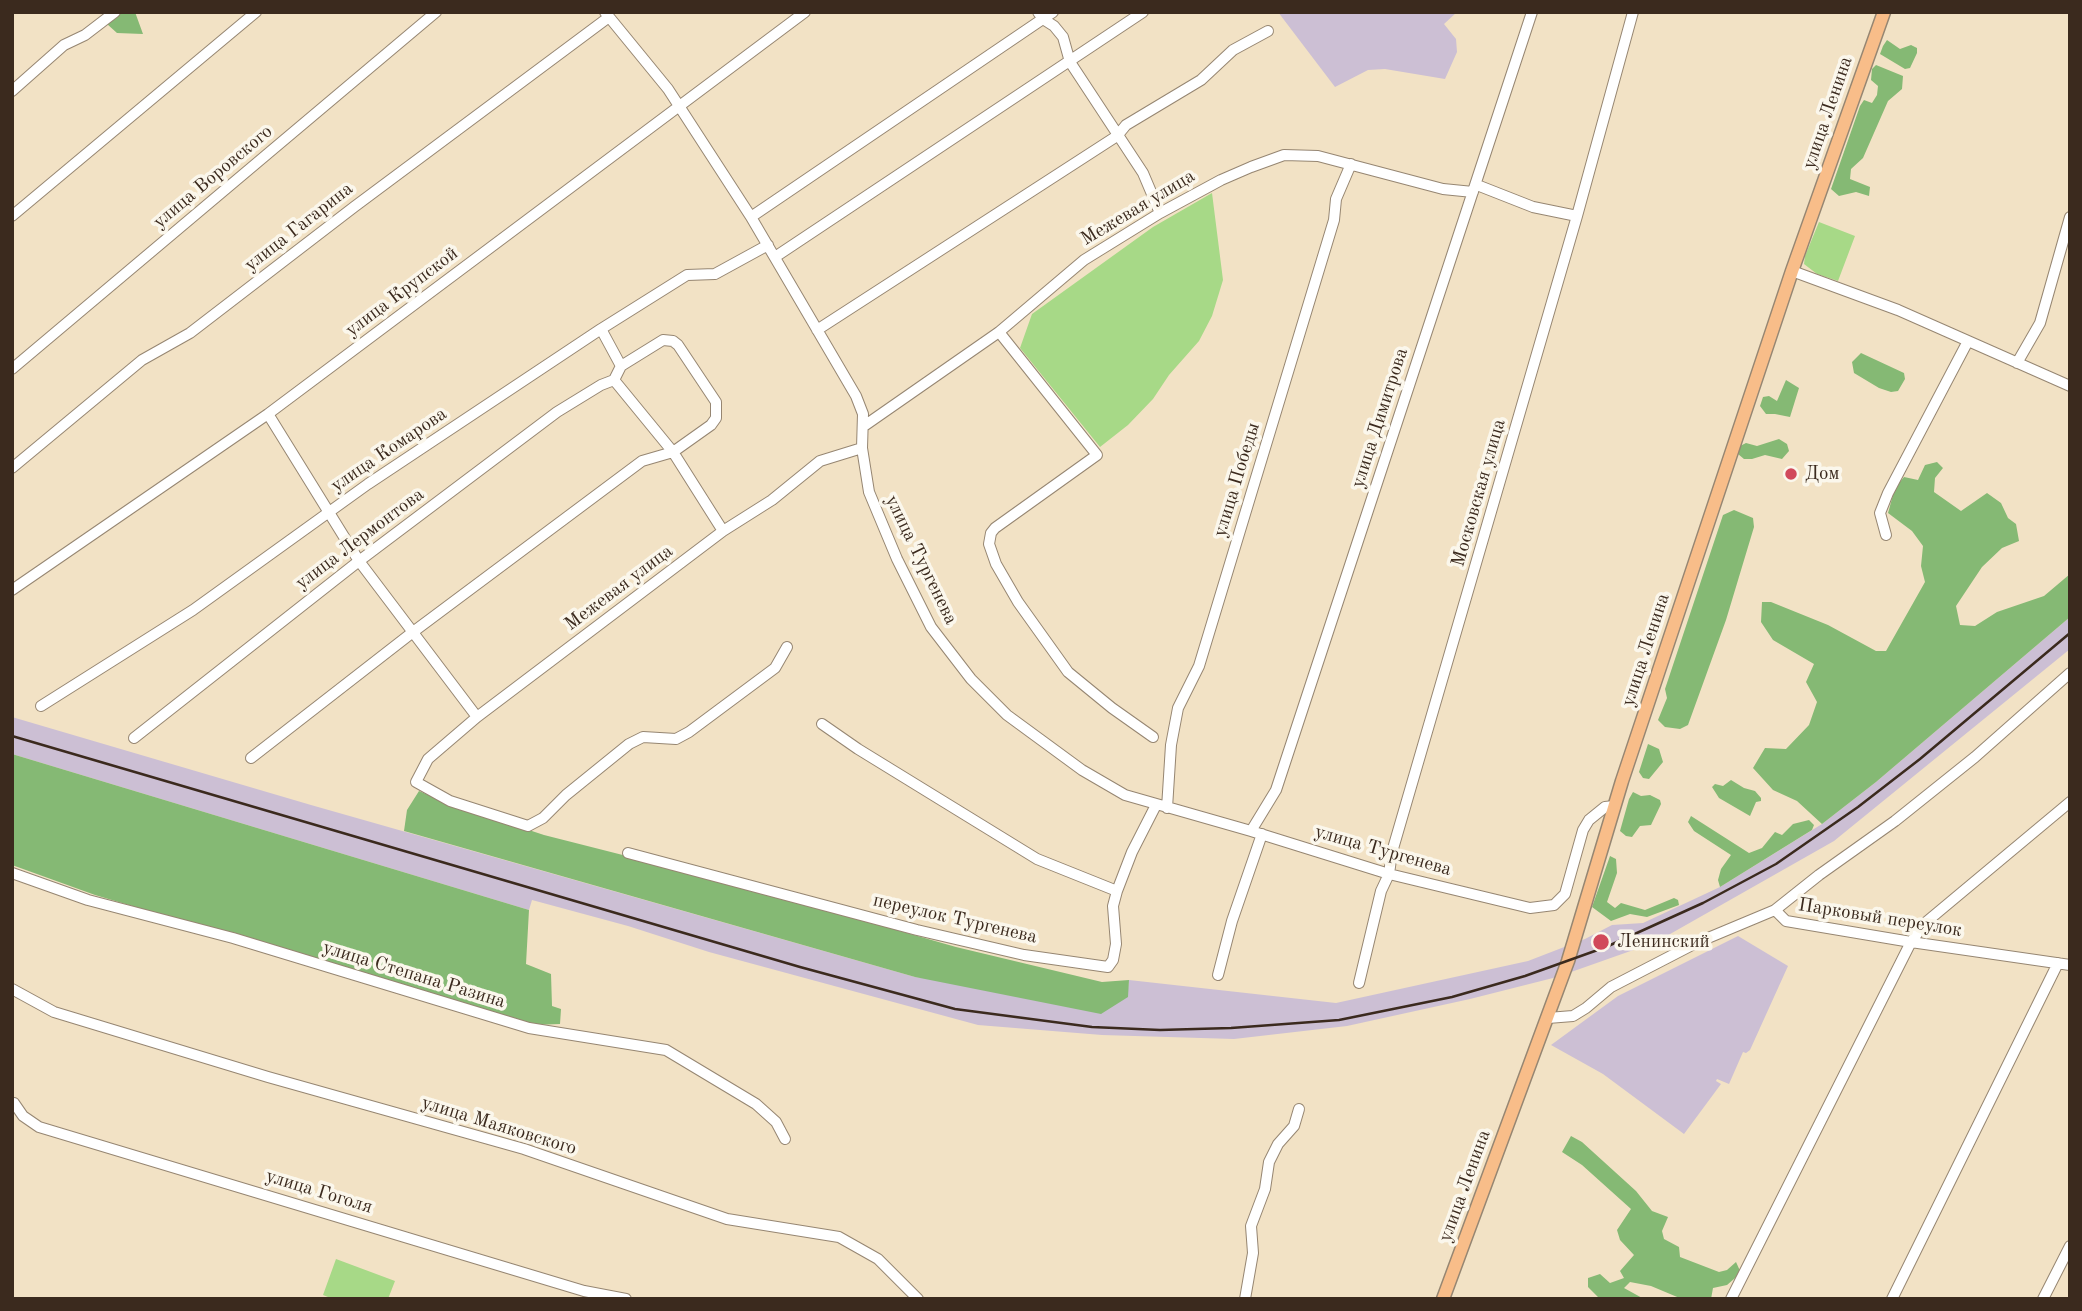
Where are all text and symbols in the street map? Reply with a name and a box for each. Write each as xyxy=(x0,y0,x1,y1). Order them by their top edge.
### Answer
street label: улица Ленина xyxy=(1798,54,1858,172)
street label: улица Воровского xyxy=(149,120,277,234)
street label: Межевая улица xyxy=(1077,165,1199,251)
street label: улица Гагарина xyxy=(240,178,358,276)
street label: улица Крупской xyxy=(341,242,463,342)
street label: улица Димитрова xyxy=(1347,345,1413,491)
street label: улица Комарова xyxy=(327,403,451,497)
street label: Московская улица xyxy=(1447,416,1511,570)
street label: улица Победы xyxy=(1209,420,1265,540)
place label: Дом xyxy=(1805,463,1839,485)
marker: Дом xyxy=(1783,466,1799,482)
street label: улица Лермонтова xyxy=(291,483,429,595)
street label: улица Тургенева xyxy=(880,492,962,628)
street label: Межевая улица xyxy=(560,540,678,636)
street label: улица Ленина xyxy=(1617,590,1675,710)
street label: улица Тургенева xyxy=(1312,821,1454,881)
street label: переулок Тургенева xyxy=(871,889,1039,949)
street label: Парковый переулок xyxy=(1796,894,1964,942)
place label: Ленинский xyxy=(1617,931,1710,953)
marker: Ленинский xyxy=(1591,932,1611,952)
street label: улица Степана Разина xyxy=(320,936,508,1014)
street label: улица Маяковского xyxy=(419,1092,579,1160)
street label: улица Ленина xyxy=(1434,1127,1496,1245)
street label: улица Гоголя xyxy=(263,1165,375,1219)

